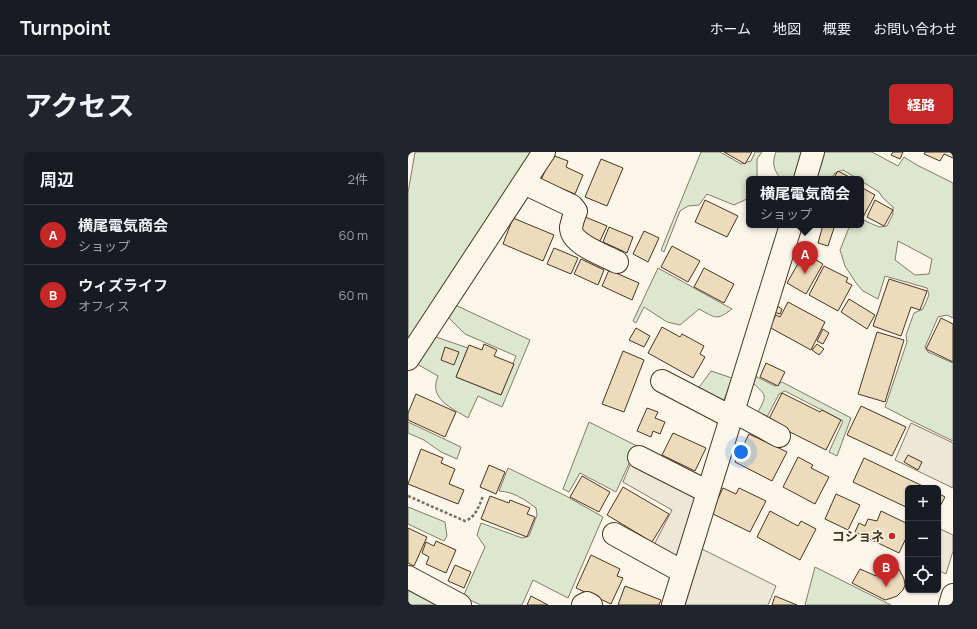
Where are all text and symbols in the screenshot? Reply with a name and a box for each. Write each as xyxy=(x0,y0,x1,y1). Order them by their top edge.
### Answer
text: Turnpoint xyxy=(20,15,111,41)
text: ホーム xyxy=(709,19,751,38)
text: 地図 xyxy=(773,19,801,38)
text: 概要 xyxy=(823,19,851,38)
text: お問い合わせ xyxy=(873,19,957,38)
button: 経路 xyxy=(889,84,953,124)
text: アクセス xyxy=(24,86,135,124)
text: 周辺 xyxy=(40,168,74,191)
text: 2件 xyxy=(348,170,368,188)
popup xyxy=(746,176,864,228)
text: 横尾電気商会 xyxy=(760,183,850,204)
text: ショップ xyxy=(760,205,812,223)
text: 横尾電気商会 xyxy=(78,215,168,236)
text: A xyxy=(49,226,57,244)
text: 60 m xyxy=(338,226,368,244)
text: ショップ xyxy=(78,237,130,255)
pin: A xyxy=(792,241,818,274)
text: ウィズライフ xyxy=(78,275,168,296)
text: B xyxy=(49,286,57,304)
text: 60 m xyxy=(338,286,368,304)
text: オフィス xyxy=(78,297,130,315)
your location xyxy=(731,442,751,462)
map controls xyxy=(905,485,941,593)
button: + xyxy=(905,485,941,521)
button: − xyxy=(905,521,941,557)
place label: コショネ xyxy=(832,527,884,545)
marker: コショネ xyxy=(887,531,897,541)
pin: B xyxy=(873,554,899,587)
button: locate xyxy=(905,557,941,593)

